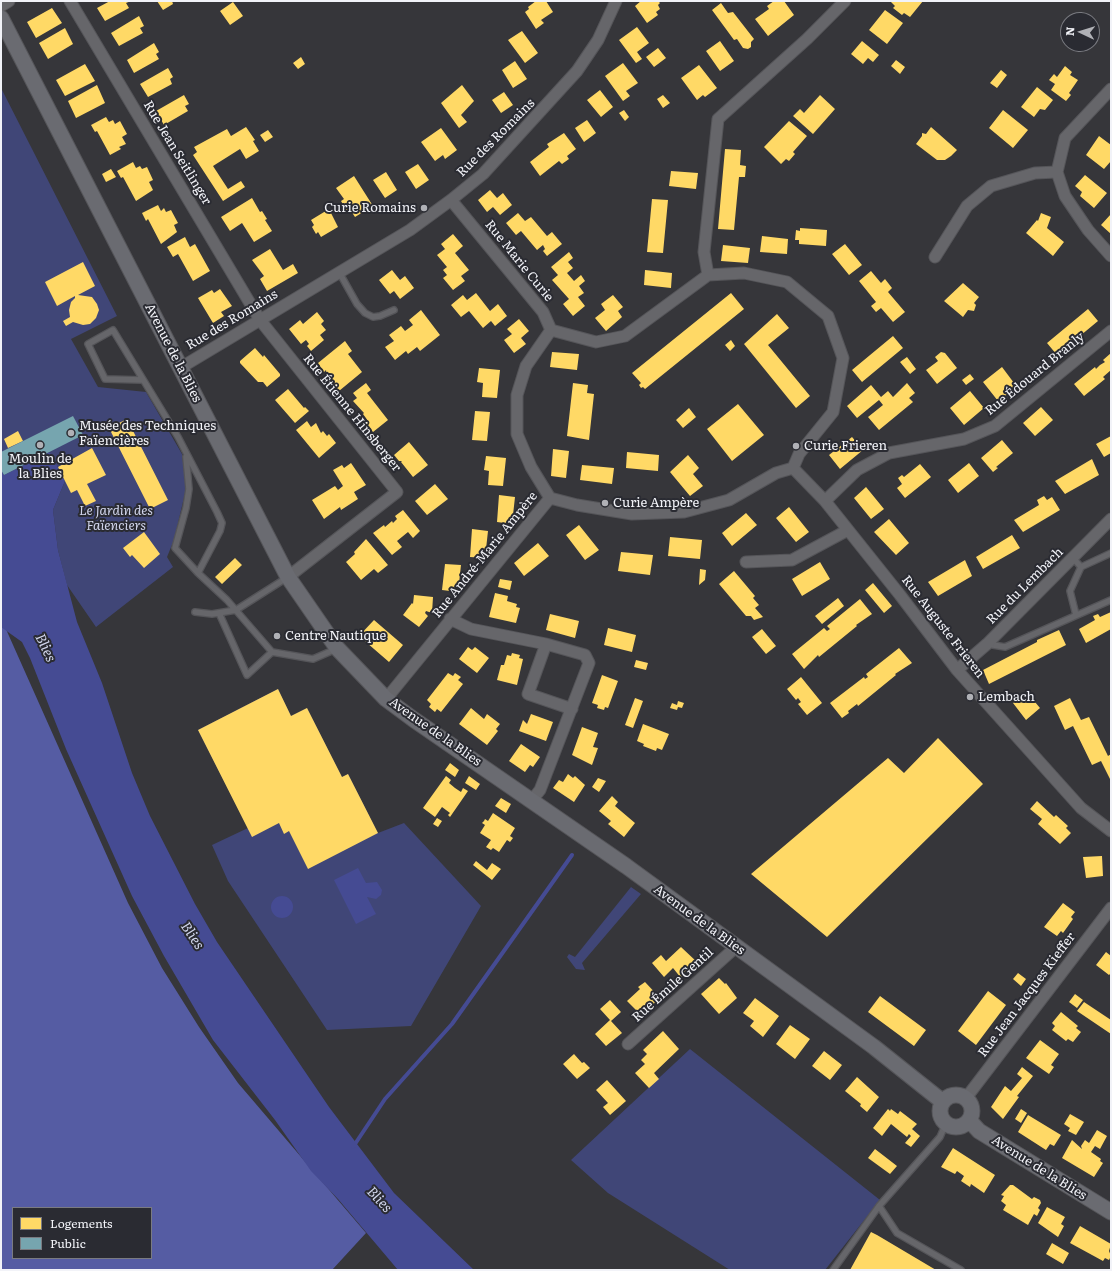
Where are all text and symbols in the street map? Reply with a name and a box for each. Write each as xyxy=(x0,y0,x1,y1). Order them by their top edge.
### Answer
north arrow xyxy=(1060,12,1100,52)
text: N xyxy=(1061,26,1077,36)
street label: Rue des Romains xyxy=(454,96,538,180)
street label: Rue Jean Seitlinger xyxy=(140,98,214,208)
place label: Curie Romains xyxy=(324,200,416,216)
marker: Curie Romains xyxy=(419,203,429,213)
street label: Rue Marie Curie xyxy=(481,217,557,305)
street label: Rue des Romains xyxy=(183,287,281,353)
street label: Avenue de la Blies xyxy=(141,301,205,405)
street label: Rue Édouard Branly xyxy=(982,329,1088,419)
street label: Rue Étienne Hinsberger xyxy=(300,351,404,475)
place label: Musée des Techniques Faïencières xyxy=(79,418,216,449)
marker: Musée des Techniques Faïencières xyxy=(66,428,76,438)
place label: Curie Frieren xyxy=(804,438,887,454)
marker: Moulin de la Blies xyxy=(35,440,45,450)
marker: Curie Frieren xyxy=(791,441,801,451)
place label: Moulin de la Blies xyxy=(8,451,72,482)
street label: Rue André-Marie Ampère xyxy=(429,489,541,621)
place label: Curie Ampère xyxy=(613,495,699,511)
marker: Curie Ampère xyxy=(600,498,610,508)
park label: Le Jardin des Faïenciers xyxy=(79,503,153,534)
street label: Rue du Lembach xyxy=(983,544,1067,628)
street label: Rue Auguste Frieren xyxy=(898,573,988,681)
place label: Centre Nautique xyxy=(285,628,386,644)
water label: Blies xyxy=(31,631,59,665)
marker: Centre Nautique xyxy=(272,631,282,641)
place label: Lembach xyxy=(978,689,1035,705)
marker: Lembach xyxy=(965,692,975,702)
street label: Avenue de la Blies xyxy=(386,694,484,770)
street label: Avenue de la Blies xyxy=(650,882,748,958)
water label: Blies xyxy=(177,919,207,953)
street label: Rue Jean Jacques Kieffer xyxy=(975,930,1079,1060)
street label: Rue Émile Gentil xyxy=(629,944,717,1026)
street label: Avenue de la Blies xyxy=(989,1132,1089,1204)
water label: Blies xyxy=(363,1183,395,1217)
legend xyxy=(12,1207,152,1259)
text: Logements xyxy=(50,1214,113,1232)
text: Public xyxy=(50,1234,86,1252)

